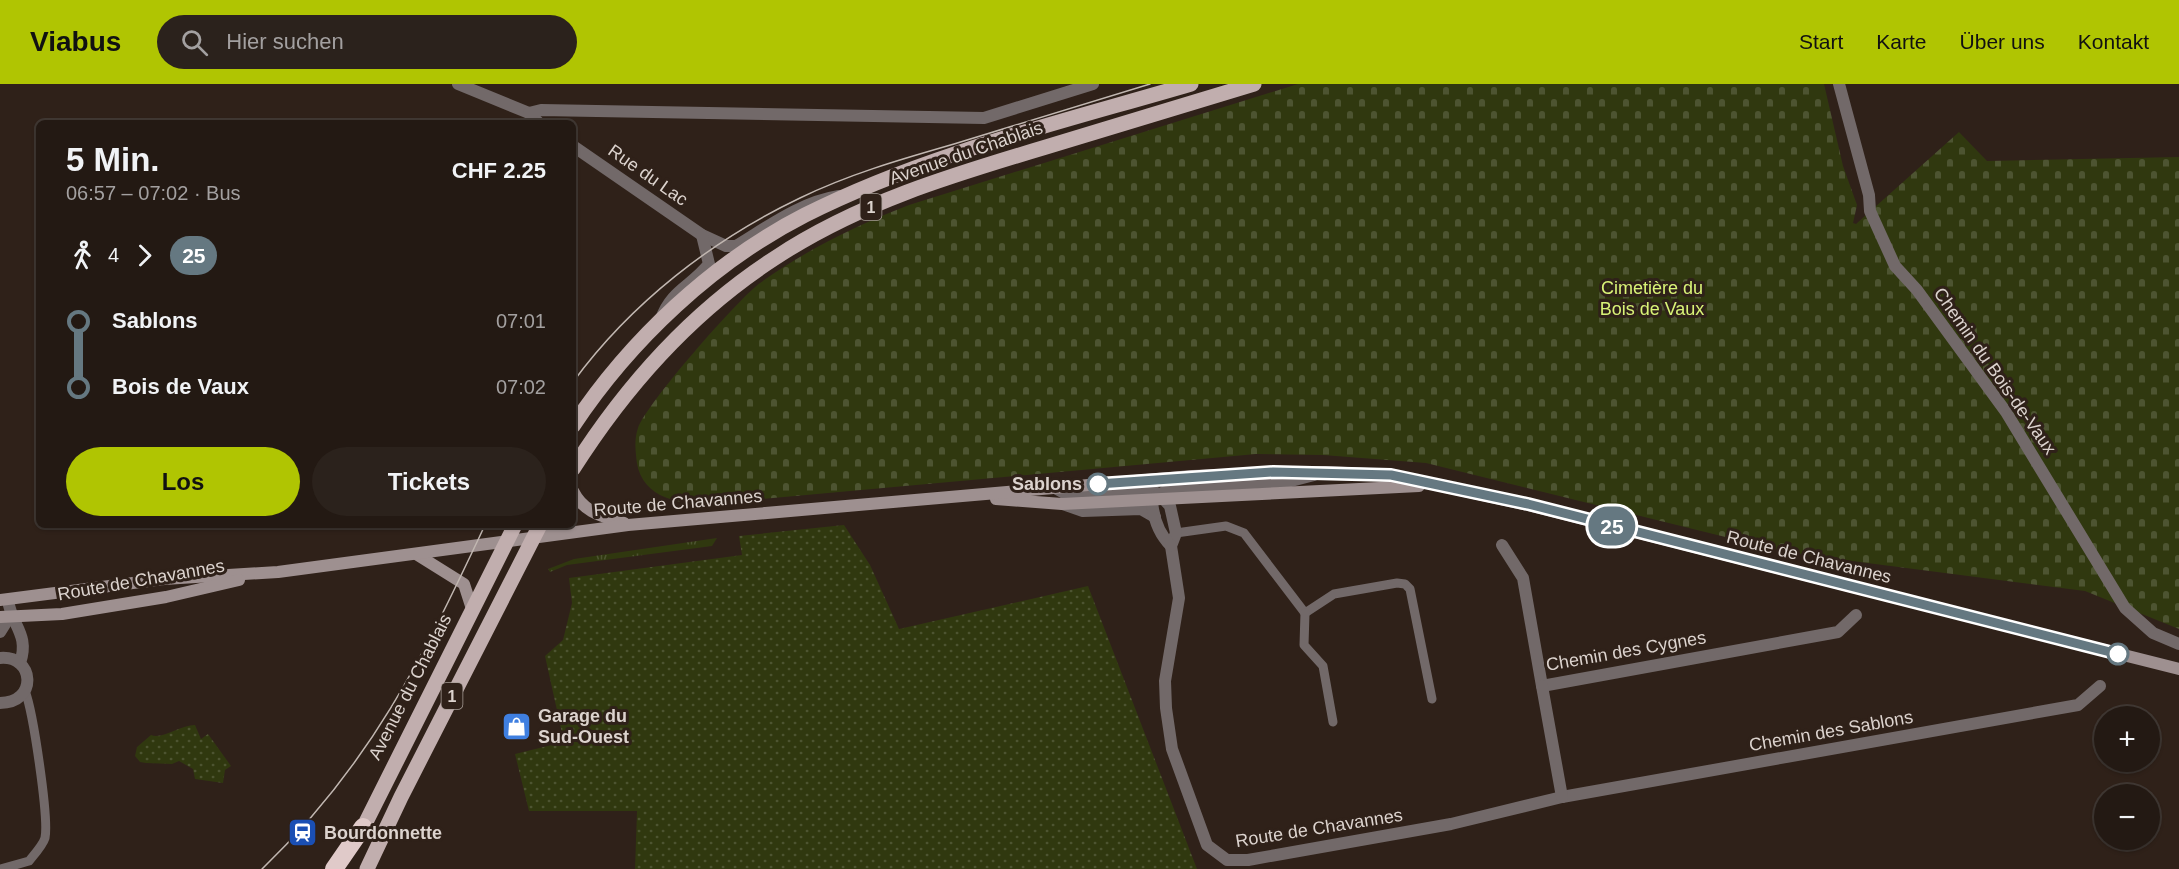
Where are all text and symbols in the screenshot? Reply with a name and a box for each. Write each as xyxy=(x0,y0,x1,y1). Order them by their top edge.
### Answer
search box xyxy=(157,15,577,69)
text: Viabus xyxy=(30,26,121,57)
icon: search xyxy=(178,26,211,59)
text: Hier suchen xyxy=(226,29,344,54)
text: Start xyxy=(1799,30,1843,53)
text: Karte xyxy=(1876,30,1927,53)
text: Über uns xyxy=(1960,30,2045,53)
text: Kontakt xyxy=(2078,30,2149,53)
street label: Avenue du Chablais xyxy=(887,117,1045,189)
street label: Rue du Lac xyxy=(605,140,691,210)
text: 5 Min. xyxy=(66,141,160,178)
text: CHF 2.25 xyxy=(452,158,546,183)
text: 06:57 – 07:02 · Bus xyxy=(66,182,241,204)
road number: 1 xyxy=(860,194,882,220)
icon: walk xyxy=(66,239,99,272)
icon: forward xyxy=(128,239,161,272)
text: 4 xyxy=(108,244,119,266)
text: 25 xyxy=(182,244,205,267)
park label: Cimetière du Bois de Vaux xyxy=(1600,278,1704,319)
street label: Chemin du Bois-de-Vaux xyxy=(1930,284,2060,458)
text: Sablons xyxy=(112,308,198,333)
text: 07:01 xyxy=(496,310,546,332)
text: Bois de Vaux xyxy=(112,374,249,399)
text: 07:02 xyxy=(496,376,546,398)
button: Los xyxy=(66,447,300,516)
button: Tickets xyxy=(312,447,546,516)
marker: Sablons xyxy=(1087,473,1109,495)
place label: Sablons xyxy=(1012,474,1082,494)
street label: Route de Chavannes xyxy=(593,486,763,520)
line badge: 25 xyxy=(1585,506,1639,546)
text: 25 xyxy=(1600,515,1624,538)
street label: Route de Chavannes xyxy=(1725,527,1893,587)
street label: Route de Chavannes xyxy=(56,555,226,605)
street label: Avenue du Chablais xyxy=(365,611,455,763)
street label: Chemin des Cygnes xyxy=(1544,627,1708,675)
unlabelled marker xyxy=(2107,643,2129,665)
road number: 1 xyxy=(442,683,462,709)
place label: Garage du Sud-Ouest xyxy=(538,706,629,747)
map controls xyxy=(2094,706,2160,850)
button: + xyxy=(2094,706,2160,772)
street label: Chemin des Sablons xyxy=(1747,707,1915,755)
shop icon: Garage du Sud-Ouest xyxy=(501,710,533,742)
button: − xyxy=(2094,784,2160,850)
street label: Route de Chavannes xyxy=(1234,805,1404,851)
station icon: Bourdonnette xyxy=(287,817,319,849)
place label: Bourdonnette xyxy=(324,823,442,843)

